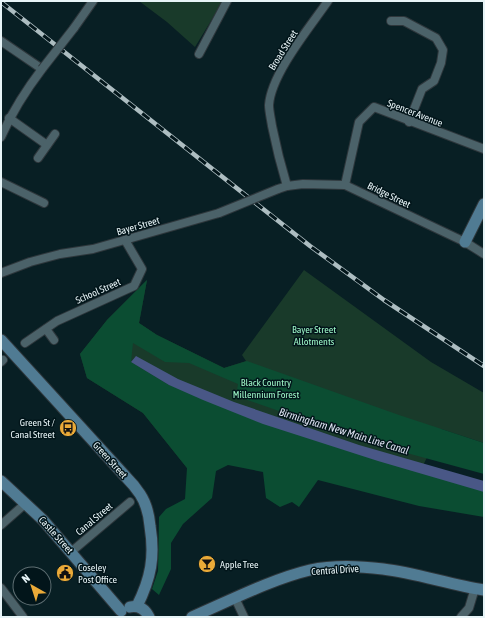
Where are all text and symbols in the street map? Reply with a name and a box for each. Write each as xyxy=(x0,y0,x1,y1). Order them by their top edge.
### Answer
street label: Broad Street xyxy=(266,28,300,72)
street label: Spencer Avenue xyxy=(386,97,445,129)
street label: Bridge Street xyxy=(366,180,412,210)
street label: Bayer Street xyxy=(115,215,161,237)
street label: School Street xyxy=(74,276,122,306)
park label: Bayer Street Allotments xyxy=(292,324,336,347)
park label: Black Country Millennium Forest xyxy=(233,377,299,400)
water label: Birmingham New Main Line Canal xyxy=(278,405,410,457)
place label: Green St / Canal Street xyxy=(10,417,56,440)
bus stop icon: Green St / Canal Street xyxy=(58,418,78,438)
street label: Green Street xyxy=(91,439,129,481)
street label: Canal Street xyxy=(73,500,115,538)
street label: Castle Street xyxy=(37,514,76,556)
bar icon: Apple Tree xyxy=(197,554,217,574)
place label: Apple Tree xyxy=(220,559,259,570)
place label: Coseley Post Office xyxy=(78,562,118,585)
public building icon: Coseley Post Office xyxy=(55,563,75,583)
street label: Central Drive xyxy=(311,563,360,577)
north arrow xyxy=(12,566,52,606)
text: N xyxy=(19,572,32,585)

